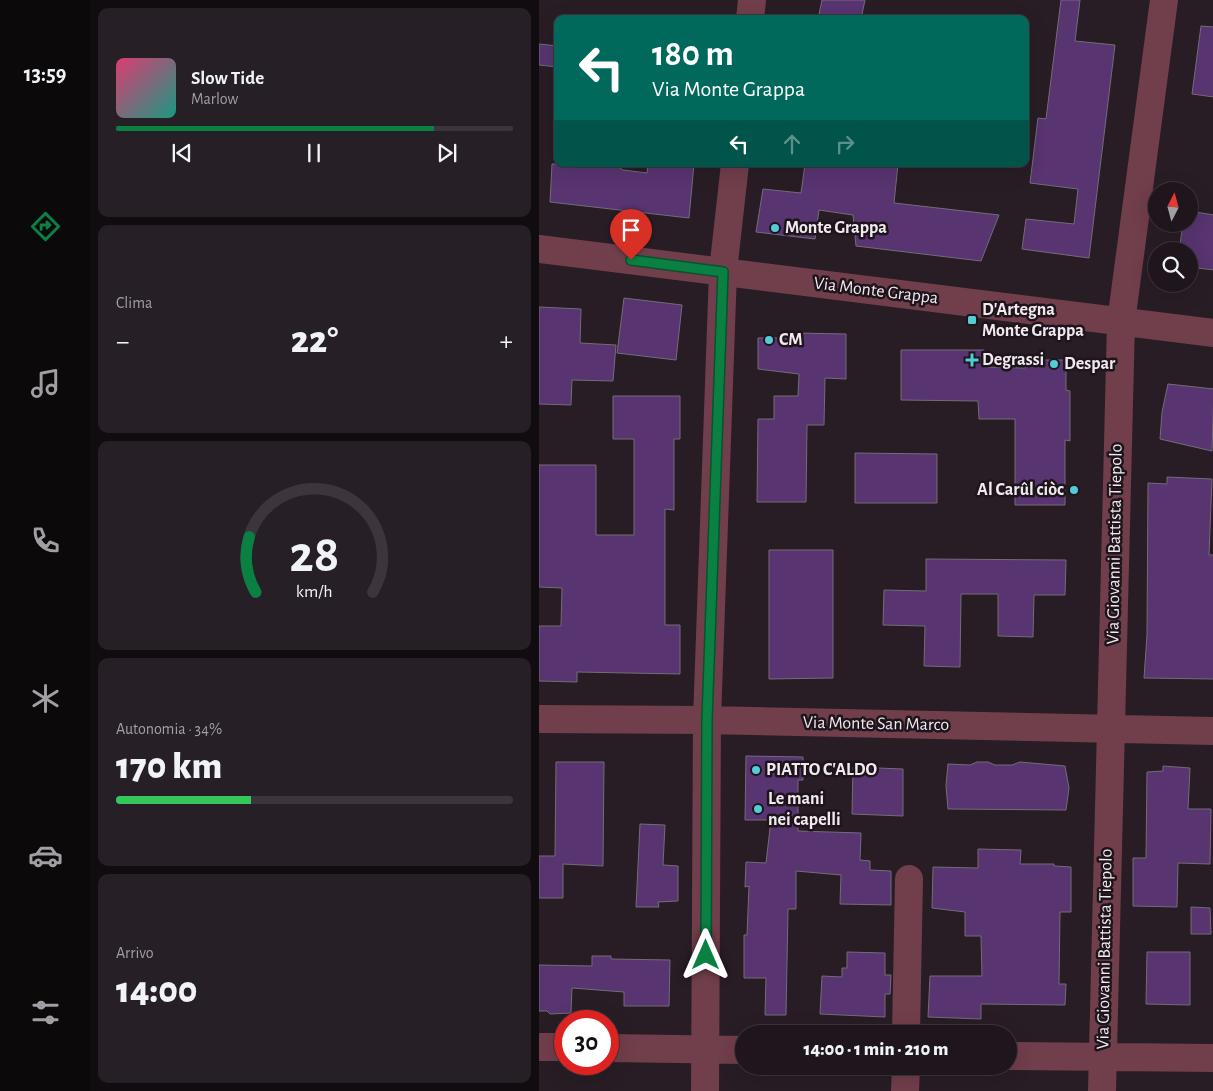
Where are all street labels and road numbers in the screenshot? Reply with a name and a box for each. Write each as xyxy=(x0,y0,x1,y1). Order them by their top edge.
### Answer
street label: Via Monte Grappa xyxy=(813,274,939,308)
street label: Via Giovanni Battista Tiepolo xyxy=(1104,443,1126,645)
street label: Via Monte San Marco xyxy=(803,714,950,734)
street label: Via Giovanni Battista Tiepolo xyxy=(1094,848,1116,1050)

